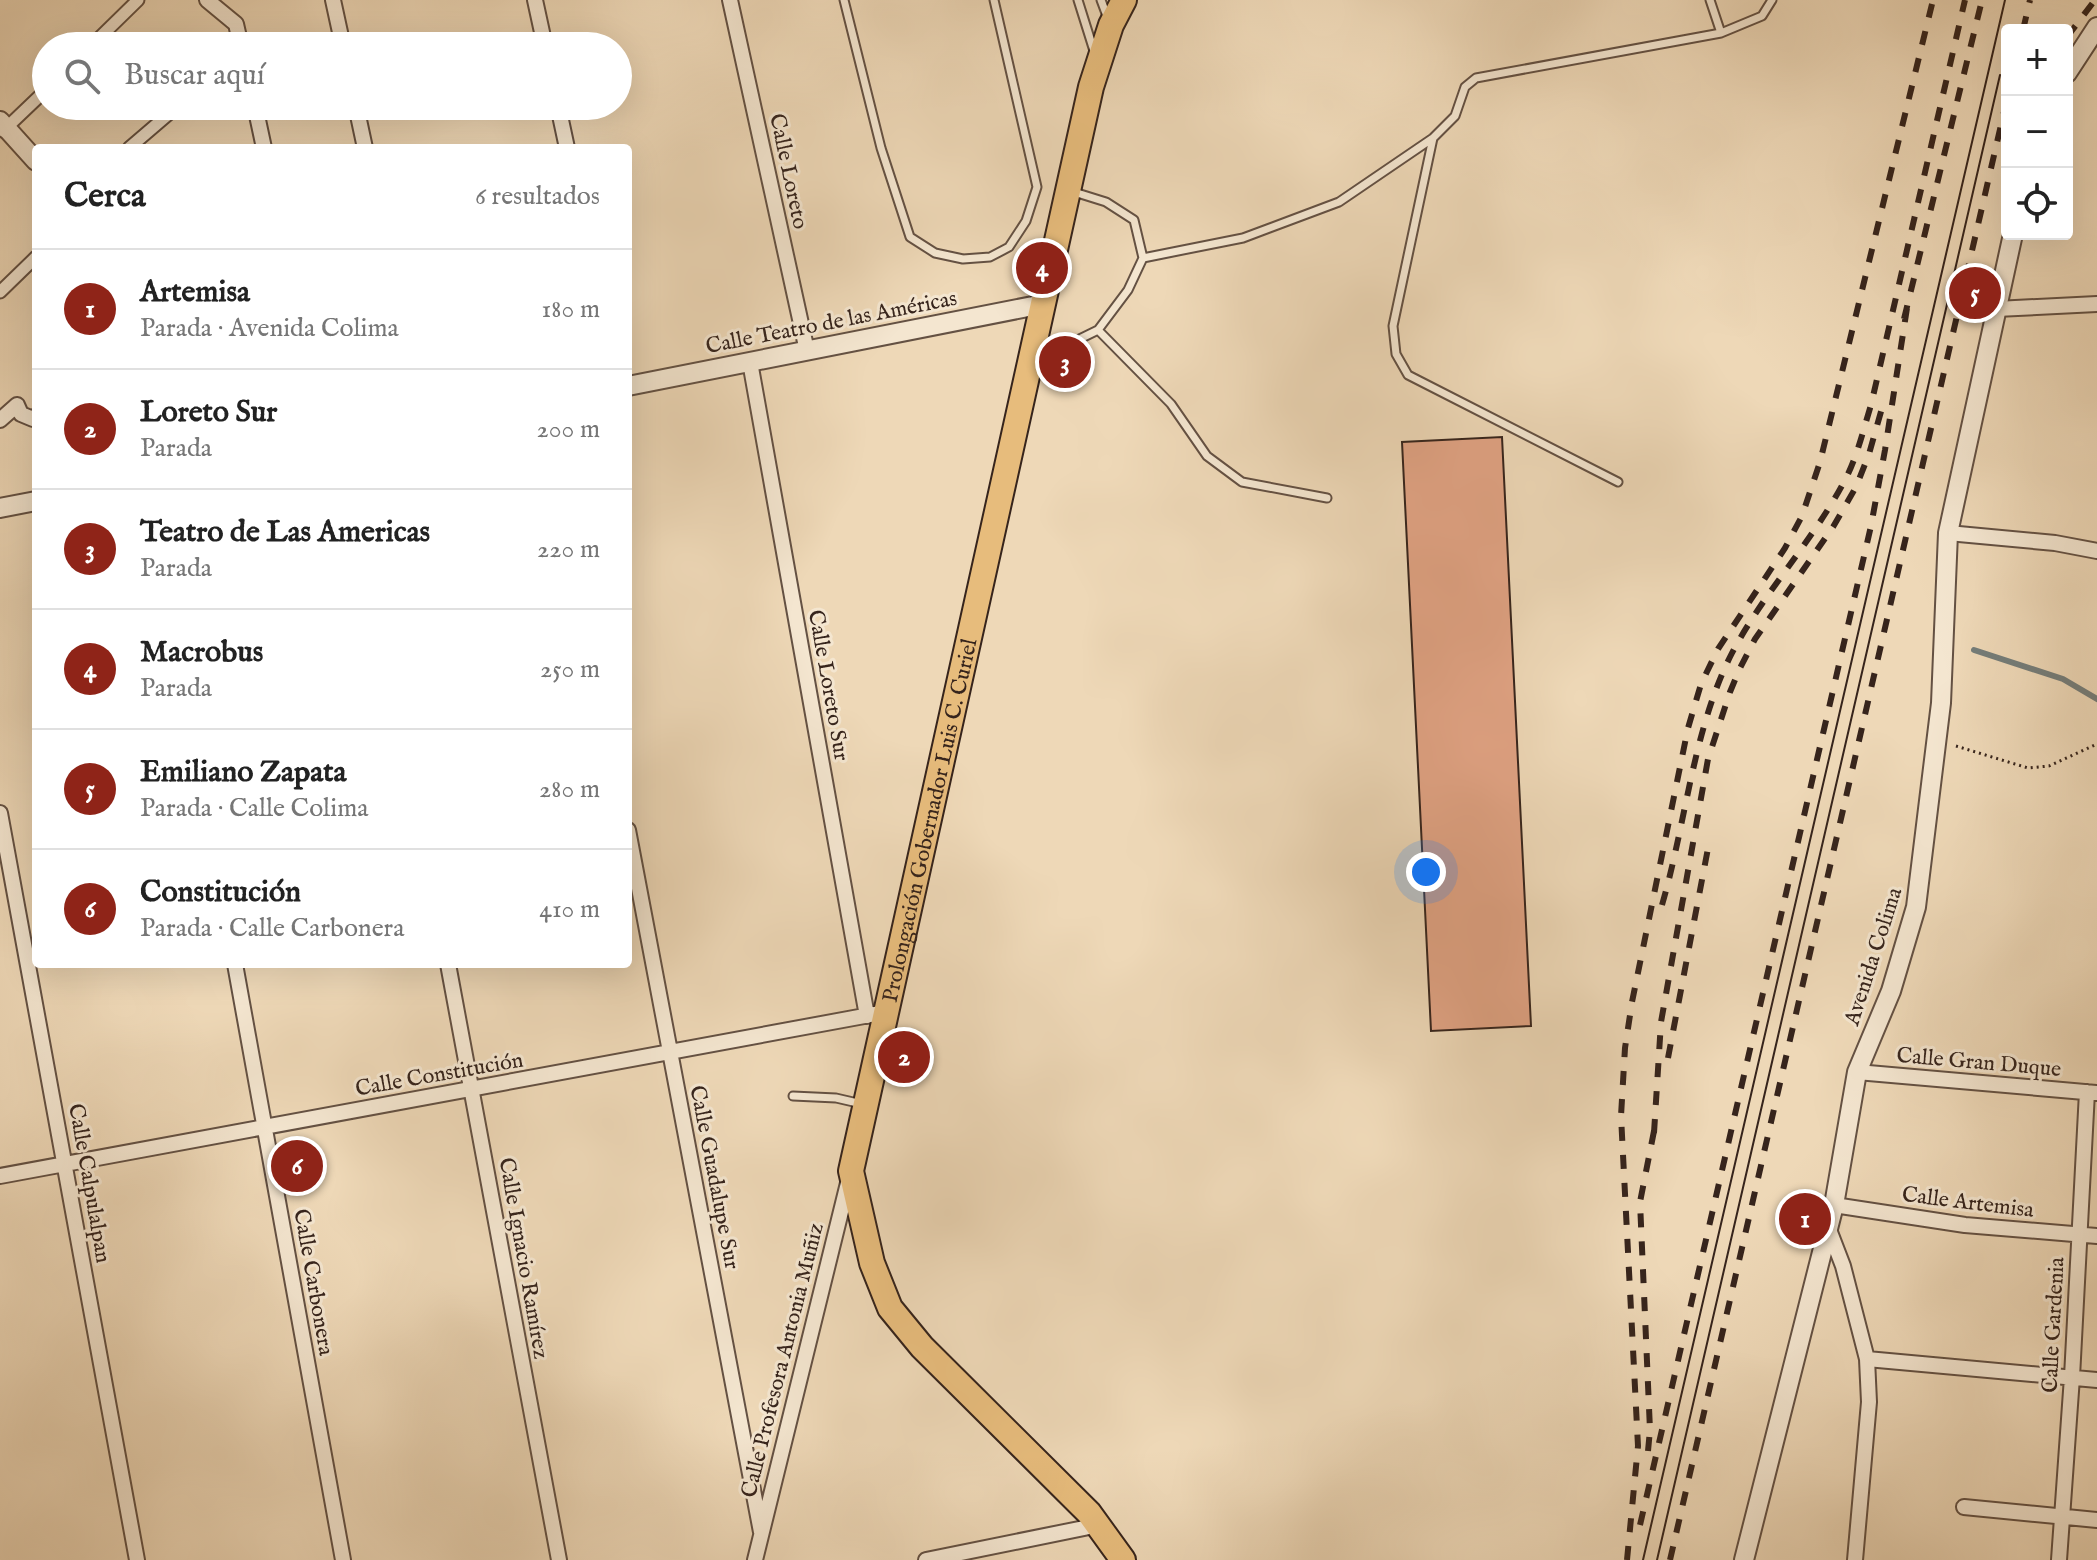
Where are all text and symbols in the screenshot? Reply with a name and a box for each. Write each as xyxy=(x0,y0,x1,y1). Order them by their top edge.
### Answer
map controls xyxy=(2001,24,2073,240)
button: + xyxy=(2001,24,2073,96)
search box xyxy=(32,32,632,120)
icon: search xyxy=(60,54,104,98)
text: Buscar aquí xyxy=(124,57,265,95)
button: − xyxy=(2001,96,2073,168)
street label: Calle Loreto xyxy=(762,111,814,232)
button: locate xyxy=(2001,168,2073,240)
text: Cerca xyxy=(64,175,146,218)
text: 6 resultados xyxy=(475,180,600,213)
pin: 4 xyxy=(1016,238,1068,298)
pin: 5 xyxy=(1949,263,2001,323)
text: Artemisa xyxy=(140,274,250,312)
street label: Calle Teatro de las Américas xyxy=(703,285,959,361)
text: 1 xyxy=(85,293,95,326)
text: 180 m xyxy=(542,293,600,326)
text: Parada · Avenida Colima xyxy=(140,312,399,345)
pin: 3 xyxy=(1039,332,1091,392)
text: Loreto Sur xyxy=(140,394,277,432)
text: 2 xyxy=(84,413,96,446)
text: 200 m xyxy=(536,413,600,446)
text: Parada xyxy=(140,432,212,465)
text: Teatro de Las Americas xyxy=(140,514,430,552)
text: 3 xyxy=(85,533,95,566)
text: 220 m xyxy=(537,533,600,566)
text: Parada xyxy=(140,552,212,585)
street label: Calle Loreto Sur xyxy=(801,608,855,763)
text: Macrobus xyxy=(140,634,263,672)
street label: Prolongación Gobernador Luis C. Curiel xyxy=(877,636,984,1005)
text: 4 xyxy=(84,653,96,686)
text: 250 m xyxy=(540,653,600,686)
text: Parada xyxy=(140,672,212,705)
text: Emiliano Zapata xyxy=(140,754,346,792)
text: 5 xyxy=(85,773,95,806)
text: 280 m xyxy=(539,773,600,806)
text: Parada · Calle Colima xyxy=(140,792,369,825)
your location xyxy=(1406,852,1446,892)
text: Constitución xyxy=(140,874,301,912)
street label: Avenida Colima xyxy=(1838,884,1910,1030)
text: 6 xyxy=(85,893,95,926)
text: 410 m xyxy=(539,893,600,926)
text: Parada · Calle Carbonera xyxy=(140,912,404,945)
pin: 2 xyxy=(878,1027,930,1087)
street label: Calle Gran Duque xyxy=(1895,1042,2062,1084)
street label: Calle Constitución xyxy=(353,1046,526,1104)
street label: Calle Guadalupe Sur xyxy=(682,1083,746,1272)
street label: Calle Calpulalpan xyxy=(61,1102,117,1265)
pin: 6 xyxy=(271,1136,323,1196)
street label: Calle Ignacio Ramírez xyxy=(492,1155,555,1361)
street label: Calle Artemisa xyxy=(1900,1181,2036,1225)
pin: 1 xyxy=(1779,1189,1831,1249)
street label: Calle Carbonera xyxy=(286,1207,340,1358)
street label: Calle Profesora Antonia Muñiz xyxy=(735,1220,831,1501)
street label: Calle Gardenia xyxy=(2036,1256,2072,1394)

